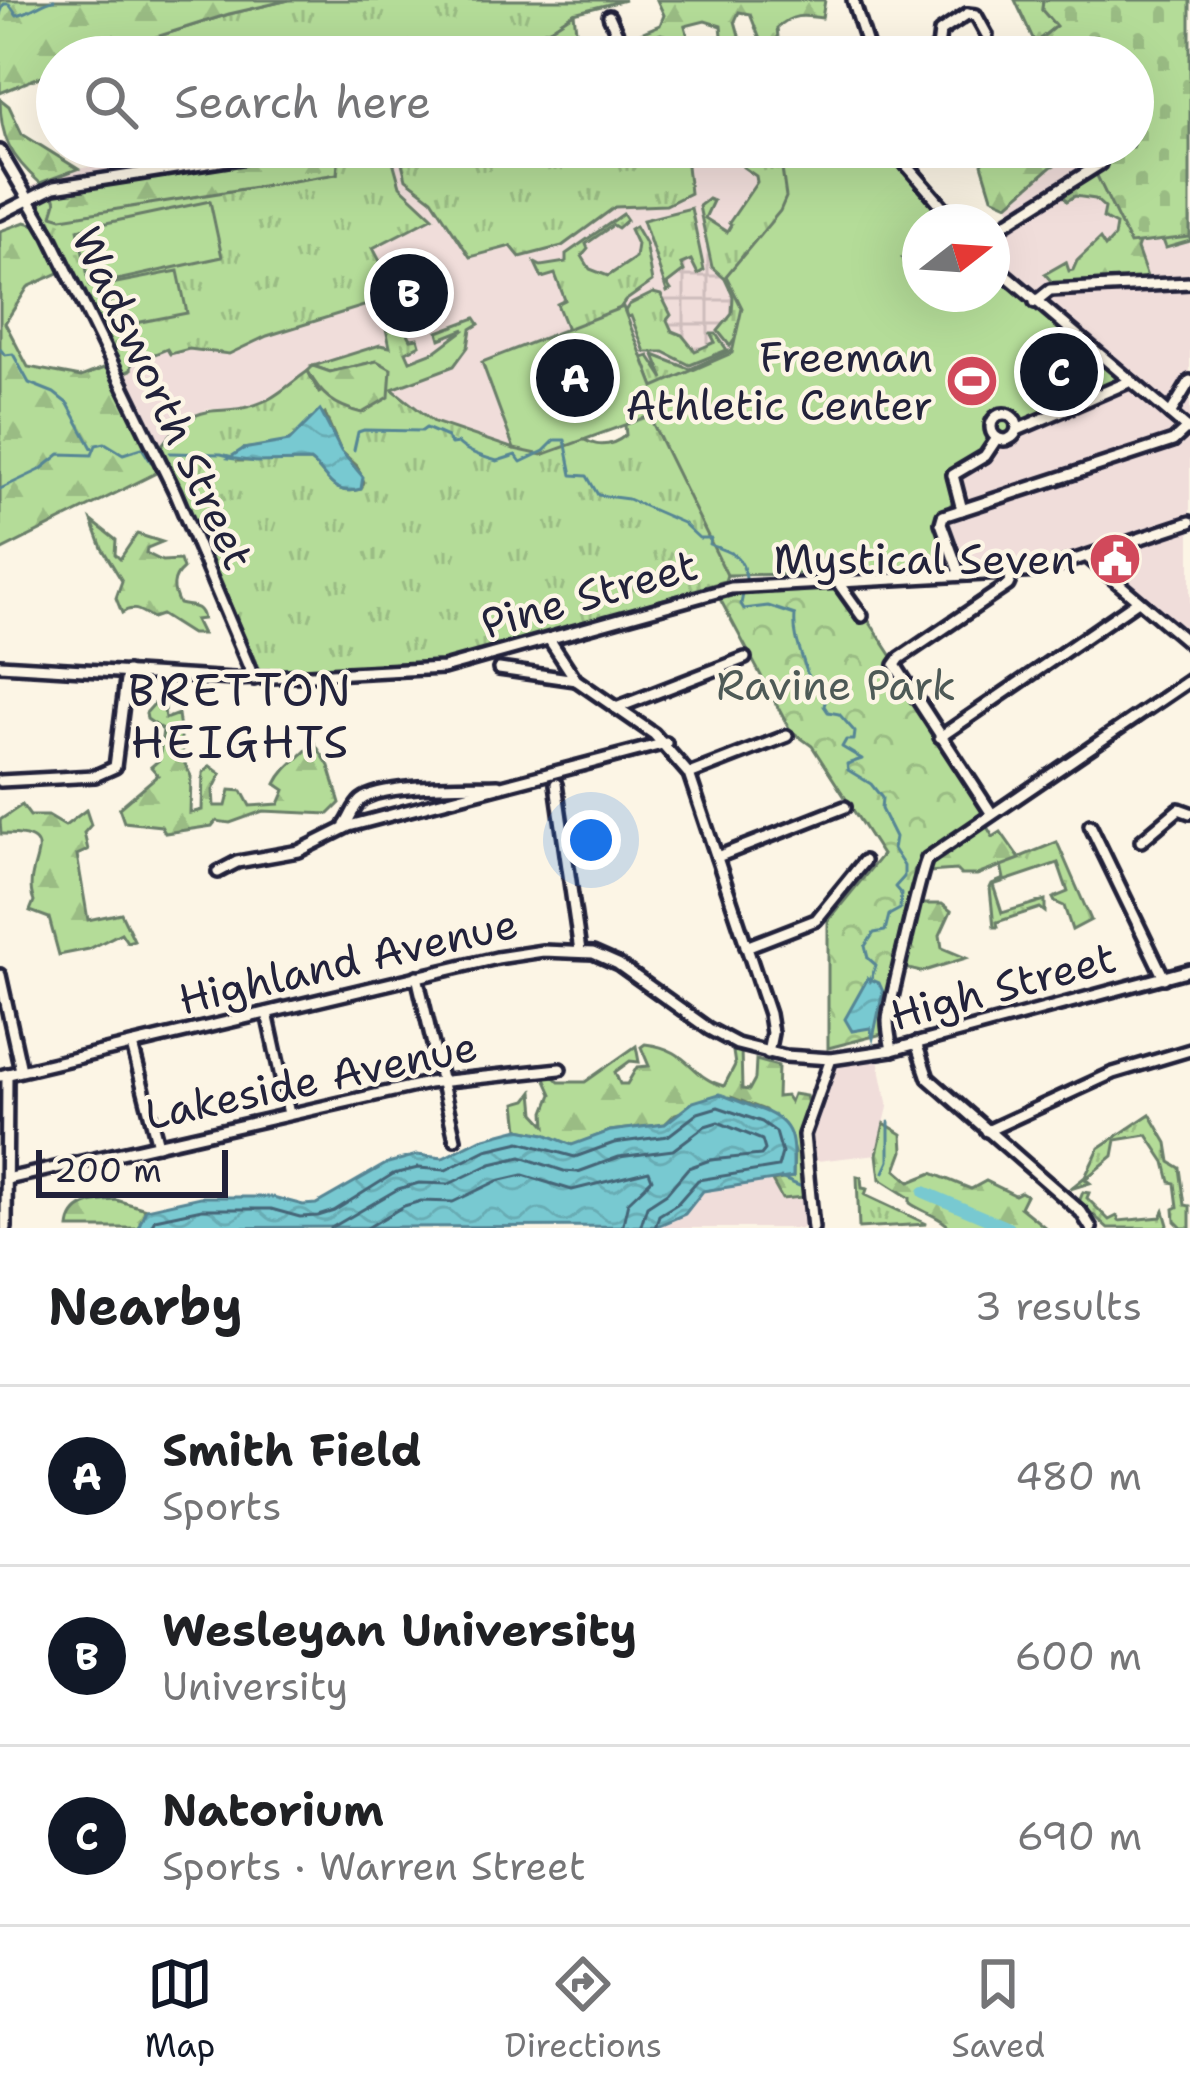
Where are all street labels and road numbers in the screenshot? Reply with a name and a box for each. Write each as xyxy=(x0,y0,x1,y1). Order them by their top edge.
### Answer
street label: Wadsworth Street xyxy=(59,218,267,578)
street label: Pine Street xyxy=(474,536,704,652)
street label: Highland Avenue xyxy=(173,895,523,1027)
street label: High Street xyxy=(884,929,1122,1043)
street label: Lakeside Avenue xyxy=(140,1017,482,1143)

